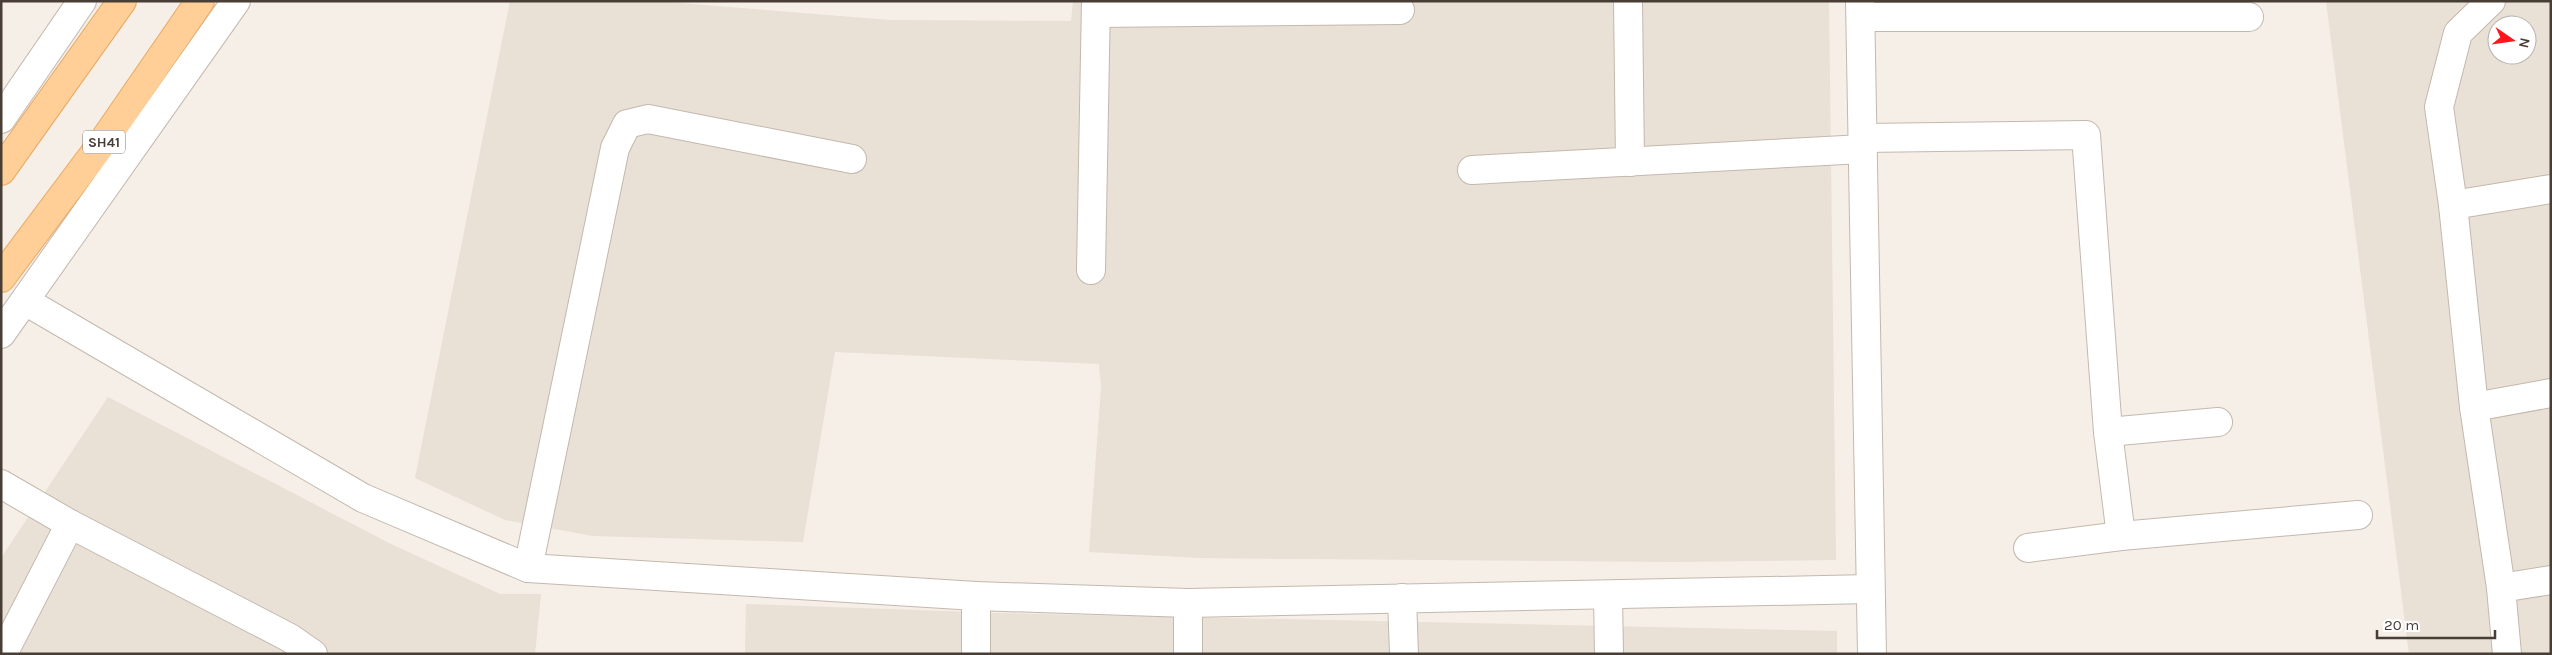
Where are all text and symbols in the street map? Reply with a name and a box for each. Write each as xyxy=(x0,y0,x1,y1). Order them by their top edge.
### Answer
north arrow xyxy=(2487,15,2537,65)
text: N xyxy=(2515,36,2534,50)
road number: SH41 xyxy=(83,130,125,154)
scale bar xyxy=(2377,608,2494,640)
text: 20 m xyxy=(2384,616,2419,634)

